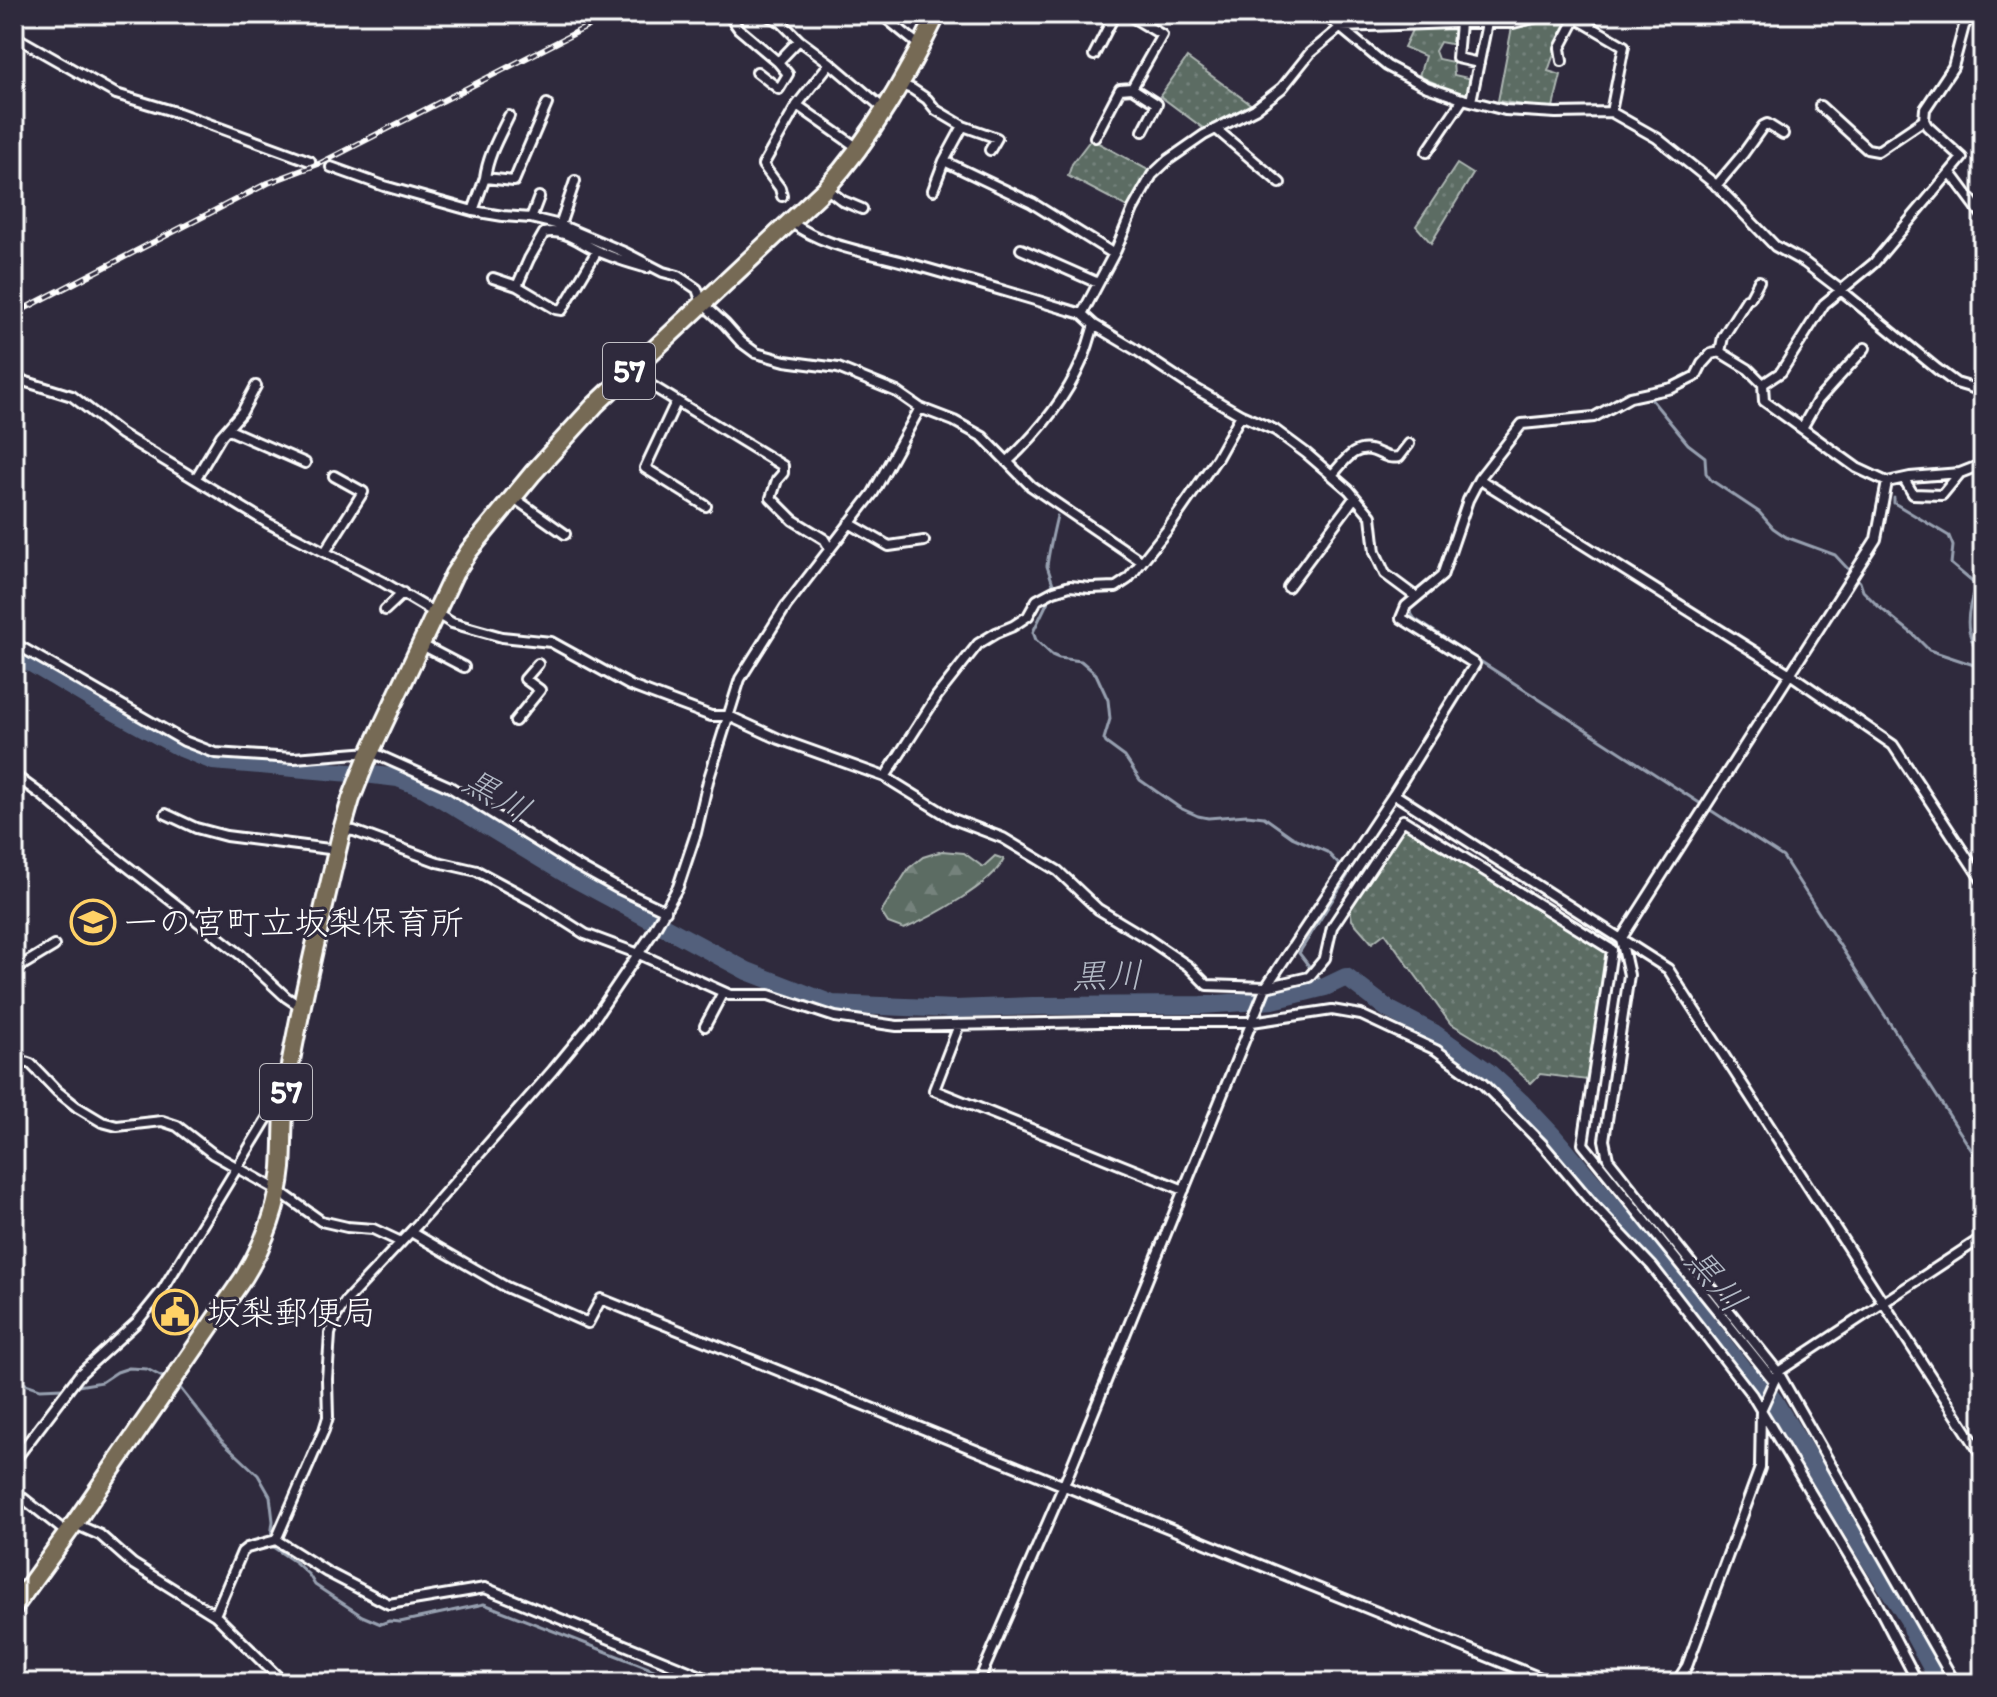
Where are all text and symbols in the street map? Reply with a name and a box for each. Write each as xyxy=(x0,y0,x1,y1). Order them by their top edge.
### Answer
road number: 57 xyxy=(603,343,655,399)
water label: 黒川 xyxy=(455,758,539,832)
school or university icon: 一の宮町立坂梨保育所 xyxy=(69,898,117,946)
place label: 一の宮町立坂梨保育所 xyxy=(124,902,464,943)
water label: 黒川 xyxy=(1071,953,1143,997)
road number: 57 xyxy=(260,1064,312,1120)
water label: 黒川 xyxy=(1676,1239,1756,1321)
public building icon: 坂梨郵便局 xyxy=(151,1288,199,1336)
place label: 坂梨郵便局 xyxy=(206,1292,376,1333)

